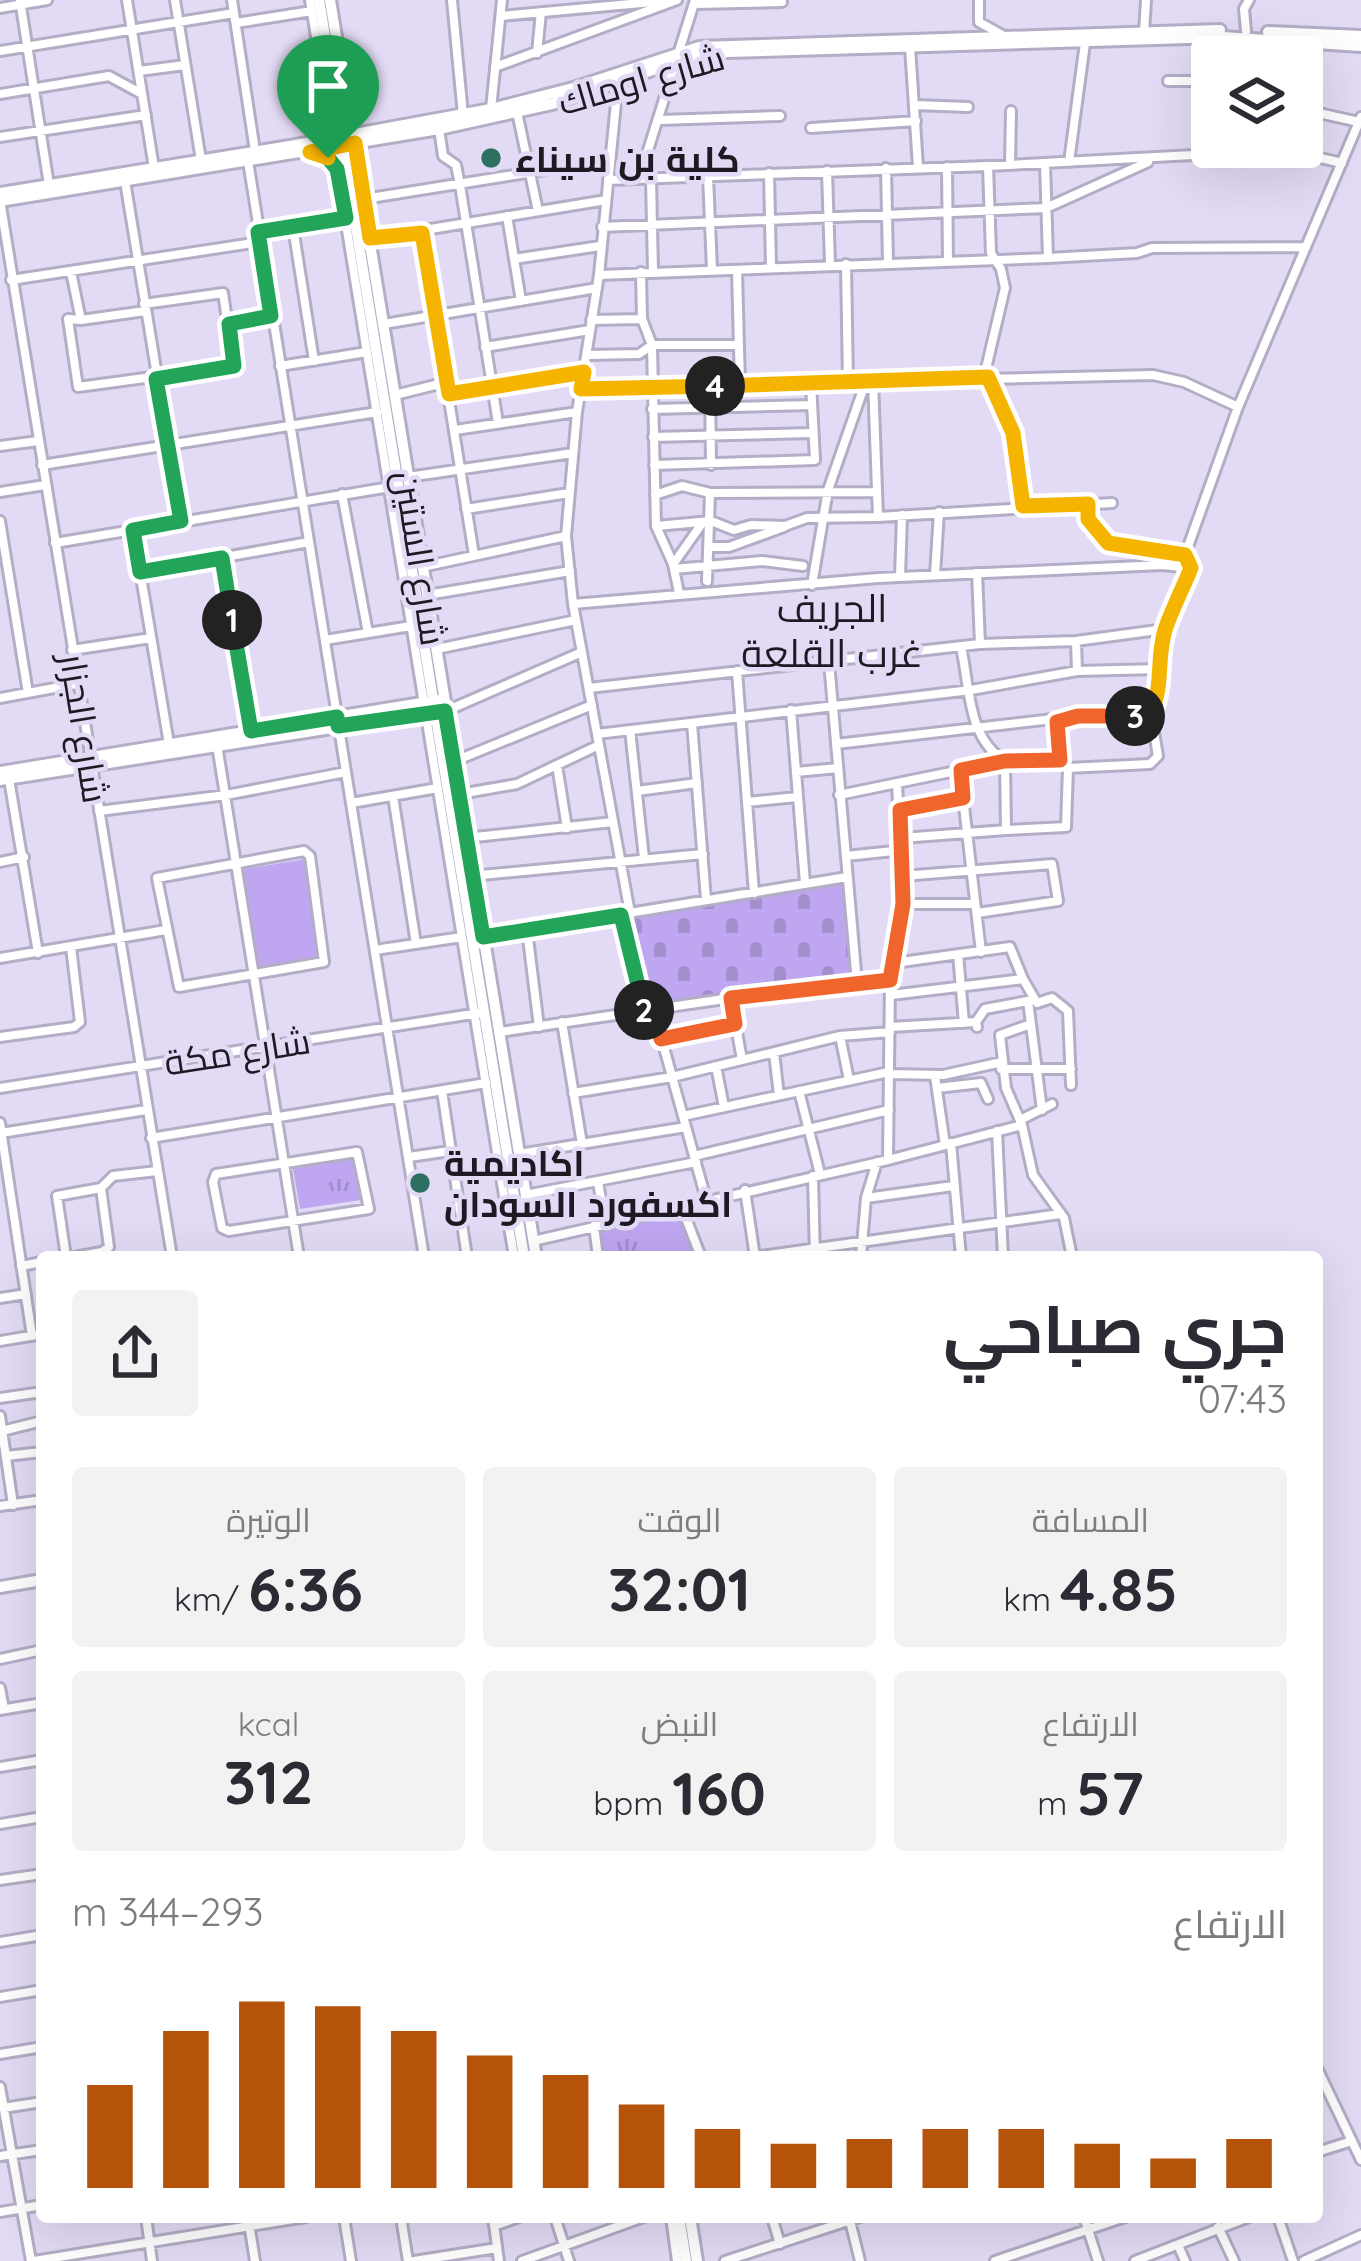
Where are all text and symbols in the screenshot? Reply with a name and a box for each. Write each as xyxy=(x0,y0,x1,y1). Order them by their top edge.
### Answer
street label: شارع اوماك xyxy=(553,34,730,127)
pin xyxy=(277,35,379,158)
map controls xyxy=(1191,36,1323,168)
button: layers xyxy=(1191,36,1323,168)
icon: arrive xyxy=(295,53,361,119)
place label: كلية بن سيناء xyxy=(515,136,740,181)
marker: كلية بن سيناء xyxy=(478,145,504,171)
pin: 4 xyxy=(685,356,745,416)
text: 4 xyxy=(705,365,725,406)
street label: شارع الستين xyxy=(382,467,457,649)
district label: الجريف غرب القلعة xyxy=(741,583,923,677)
pin: 1 xyxy=(202,590,262,650)
text: 1 xyxy=(226,599,238,640)
street label: شارع الجزار xyxy=(48,648,119,806)
pin: 3 xyxy=(1105,686,1165,746)
text: 3 xyxy=(1126,695,1144,736)
pin: 2 xyxy=(614,980,674,1040)
text: 2 xyxy=(635,989,653,1030)
street label: شارع مكة xyxy=(161,1017,314,1088)
place label: اكاديمية اكسفورد السودان xyxy=(444,1140,732,1226)
marker: اكاديمية اكسفورد السودان xyxy=(407,1170,433,1196)
text: جري صباحي xyxy=(943,1287,1287,1370)
button: share xyxy=(72,1290,198,1416)
text: 07:43 xyxy=(1198,1374,1287,1423)
text: الوتيرة xyxy=(226,1499,311,1540)
text: الوقت xyxy=(637,1499,722,1540)
text: المسافة xyxy=(1032,1499,1149,1540)
text: 6:36 xyxy=(248,1551,363,1626)
text: 32:01 xyxy=(608,1551,751,1626)
text: 4.85 xyxy=(1060,1551,1178,1626)
text: /km xyxy=(174,1578,248,1619)
text: km xyxy=(1003,1578,1060,1619)
text: kcal xyxy=(238,1703,299,1744)
text: النبض xyxy=(641,1703,718,1744)
text: الارتفاع xyxy=(1042,1703,1139,1744)
text: 312 xyxy=(224,1744,313,1819)
text: 160 xyxy=(672,1755,766,1830)
text: 57 xyxy=(1076,1755,1144,1830)
text: bpm xyxy=(593,1782,672,1823)
text: m xyxy=(1037,1782,1076,1823)
text: 293–344 m xyxy=(72,1887,263,1936)
text: الارتفاع xyxy=(1173,1899,1287,1948)

